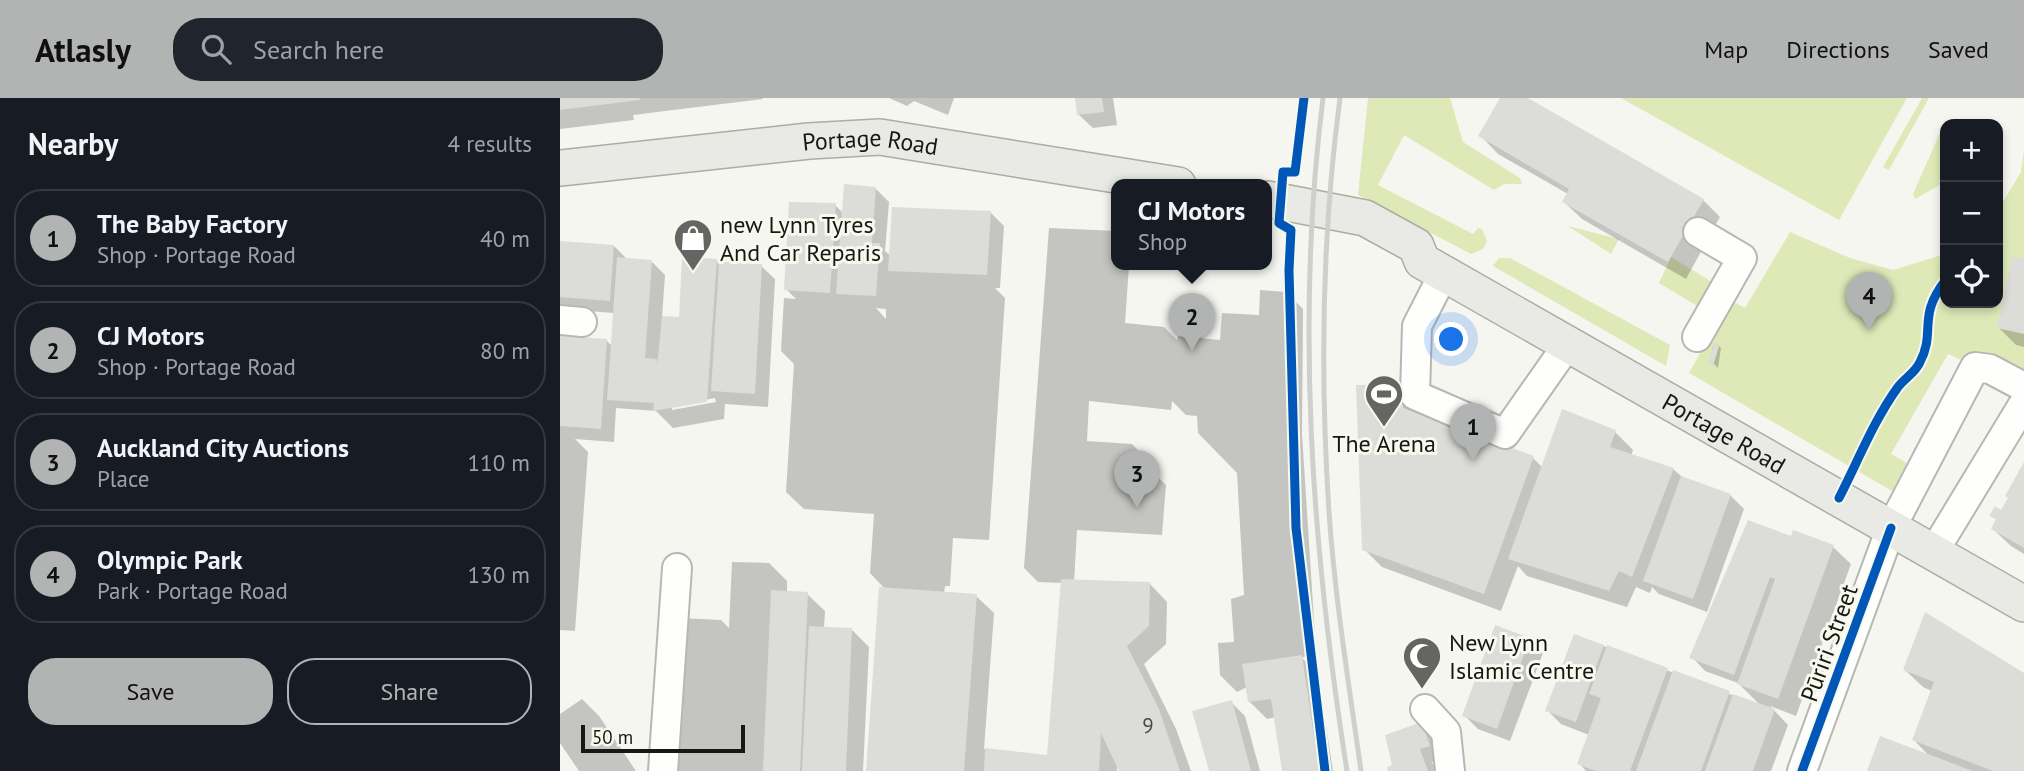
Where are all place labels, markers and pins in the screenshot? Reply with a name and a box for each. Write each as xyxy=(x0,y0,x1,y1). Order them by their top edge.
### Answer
place label: new Lynn Tyres And Car Reparis xyxy=(720,209,881,268)
shop icon: new Lynn Tyres And Car Reparis xyxy=(672,217,714,272)
pin: 4 xyxy=(1846,272,1892,330)
pin: 2 xyxy=(1169,293,1215,351)
sports icon: The Arena xyxy=(1363,373,1405,428)
pin: 1 xyxy=(1450,403,1496,461)
place label: The Arena xyxy=(1332,428,1436,459)
pin: 3 xyxy=(1114,450,1160,508)
place label: New Lynn Islamic Centre xyxy=(1449,627,1594,686)
mosque icon: New Lynn Islamic Centre xyxy=(1401,635,1443,690)

